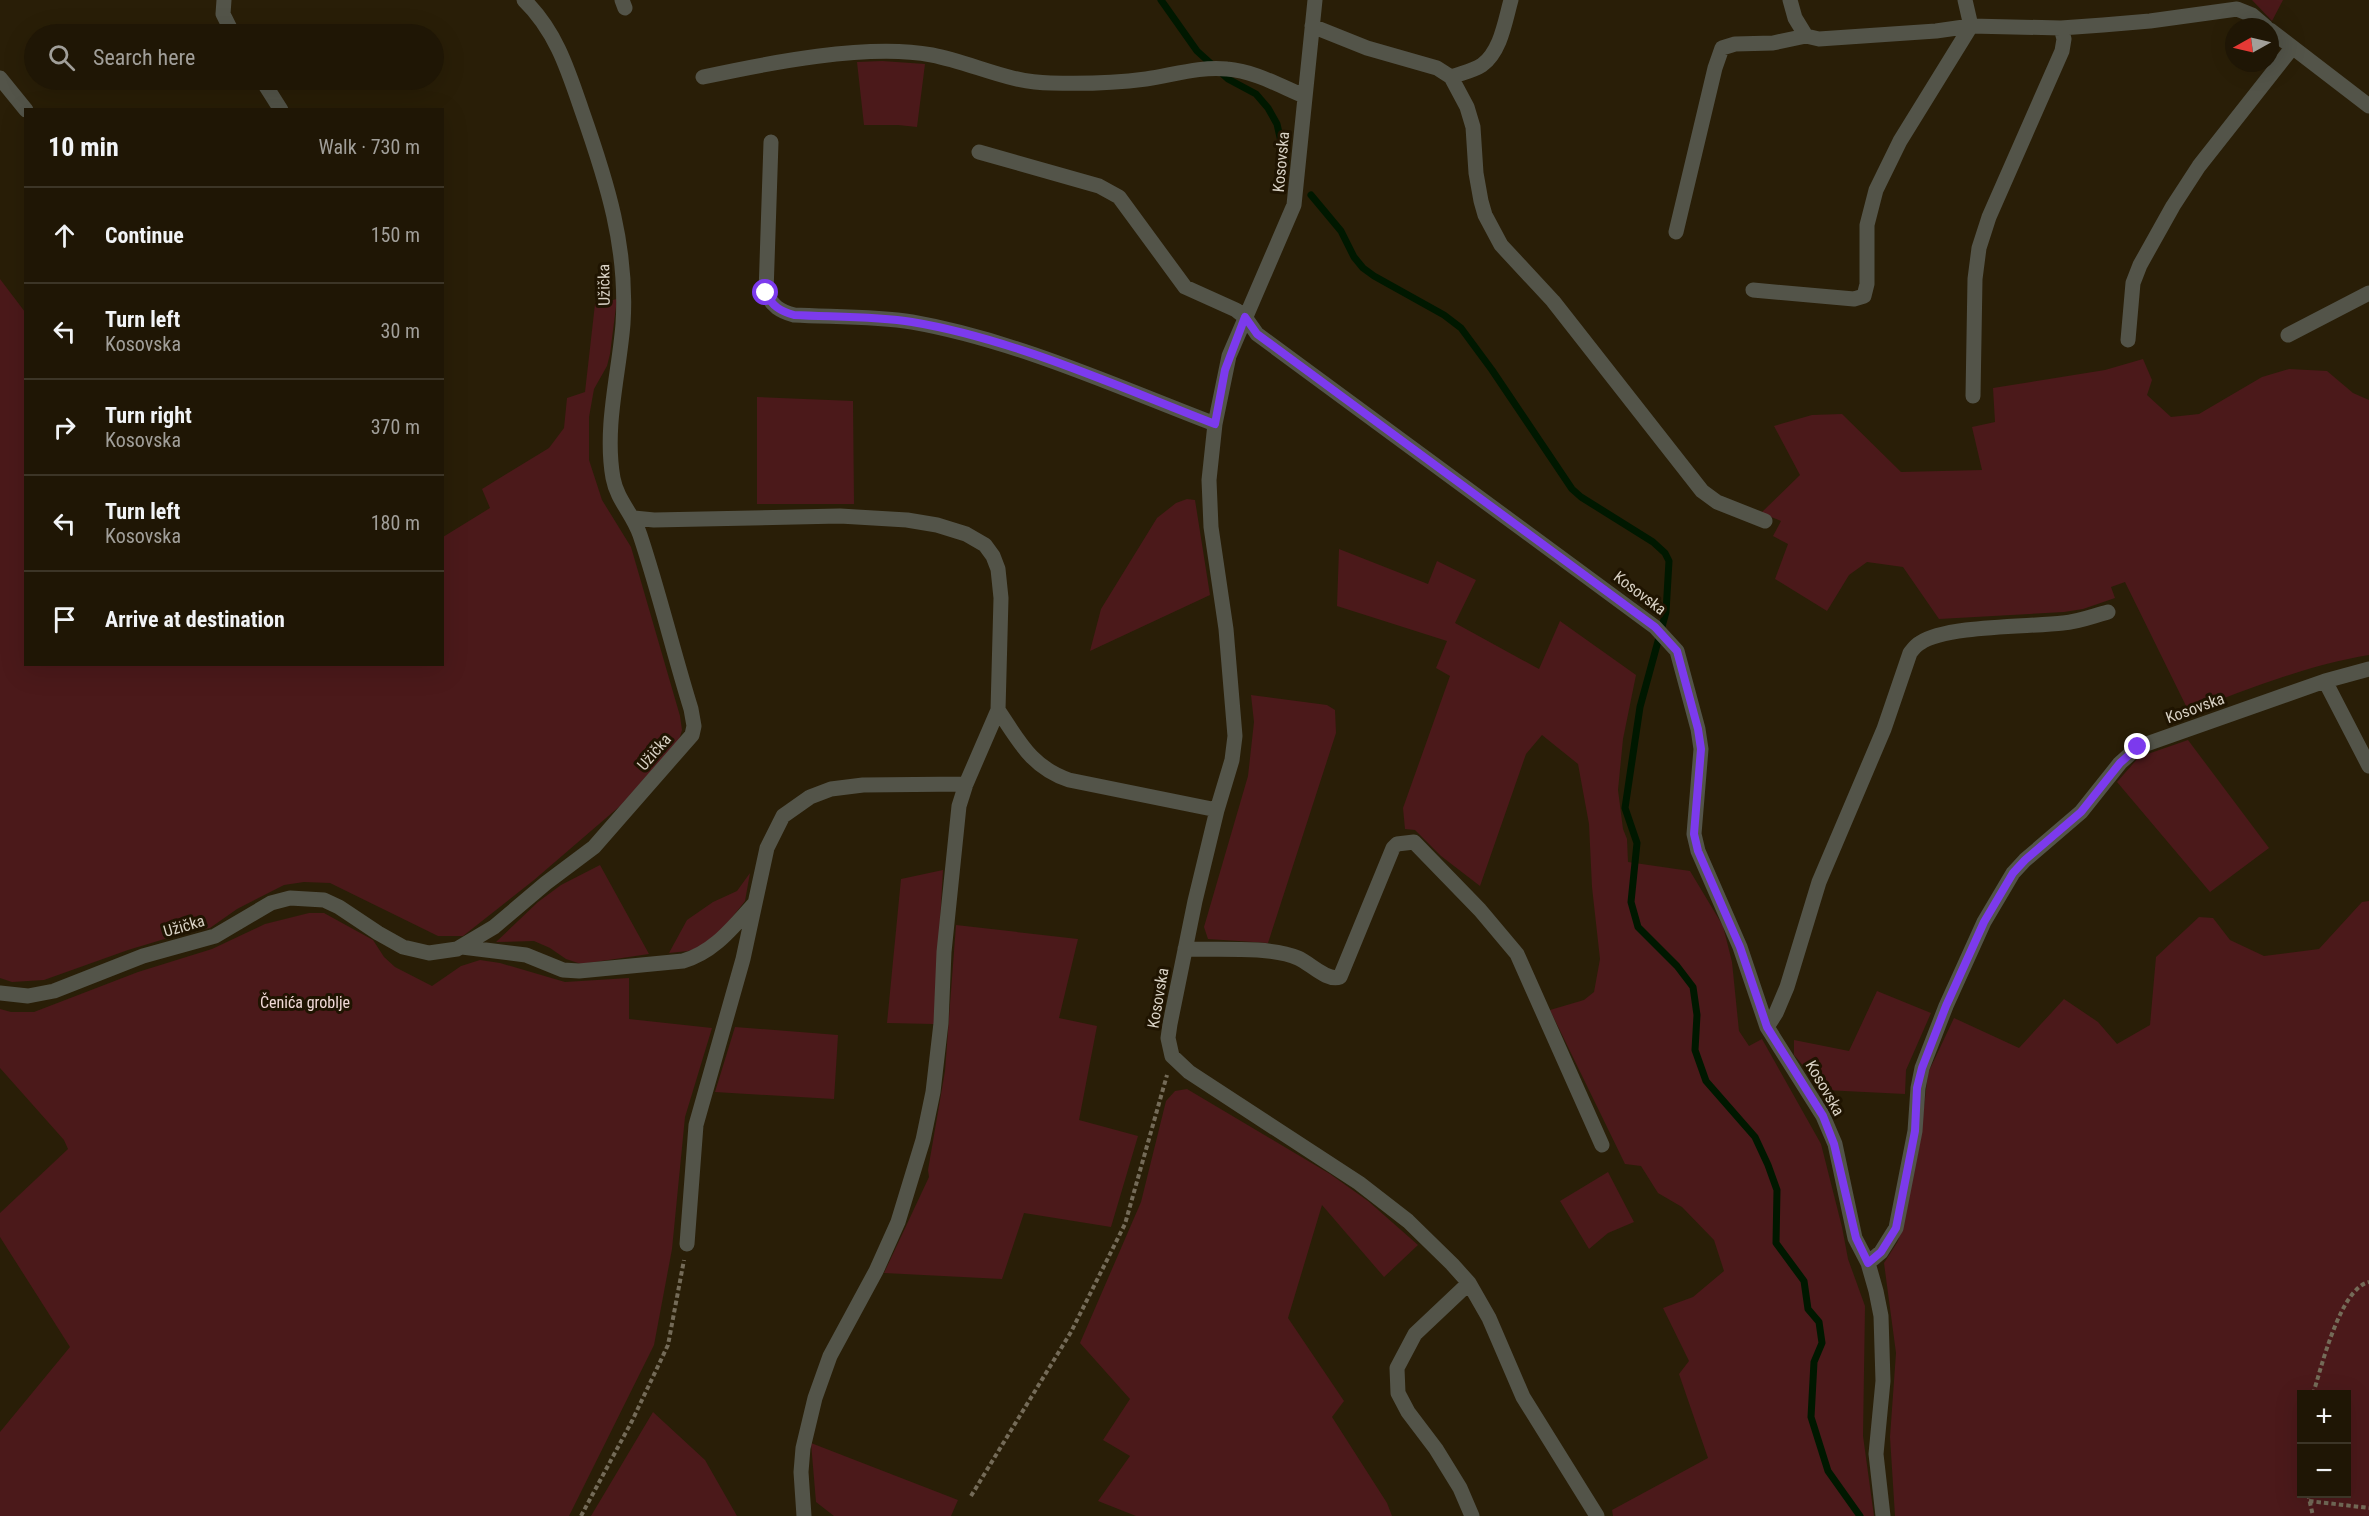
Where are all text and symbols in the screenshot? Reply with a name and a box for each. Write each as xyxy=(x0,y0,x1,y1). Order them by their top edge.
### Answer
north arrow xyxy=(2225,18,2279,72)
search box xyxy=(24,24,444,90)
icon: search xyxy=(45,41,78,74)
text: Search here xyxy=(93,45,195,70)
street label: Kosovska xyxy=(1269,131,1293,193)
text: 10 min xyxy=(48,132,119,162)
text: Walk · 730 m xyxy=(319,135,420,159)
icon: ahead xyxy=(48,219,81,252)
text: Continue xyxy=(105,223,184,248)
text: 150 m xyxy=(371,223,420,247)
street label: Užička xyxy=(594,264,614,306)
route start xyxy=(752,279,778,305)
text: Turn left xyxy=(105,307,180,332)
icon: left xyxy=(48,315,81,348)
text: 30 m xyxy=(381,319,420,343)
text: Kosovska xyxy=(105,332,181,356)
text: Turn right xyxy=(105,403,192,428)
icon: right xyxy=(48,411,81,444)
text: 370 m xyxy=(371,415,420,439)
text: Kosovska xyxy=(105,428,181,452)
text: Turn left xyxy=(105,499,180,524)
icon: left xyxy=(48,507,81,540)
text: 180 m xyxy=(371,511,420,535)
text: Kosovska xyxy=(105,524,181,548)
street label: Kosovska xyxy=(1610,567,1670,619)
icon: arrive xyxy=(48,603,81,636)
text: Arrive at destination xyxy=(105,607,285,632)
street label: Kosovska xyxy=(2163,689,2227,727)
street label: Užička xyxy=(633,730,675,774)
route end xyxy=(2124,733,2150,759)
street label: Užička xyxy=(161,911,207,941)
street label: Kosovska xyxy=(1143,966,1173,1030)
park label: Čenića groblje xyxy=(260,992,350,1012)
street label: Kosovska xyxy=(1802,1057,1848,1119)
map controls xyxy=(2297,1390,2351,1498)
button: + xyxy=(2297,1390,2351,1444)
button: − xyxy=(2297,1444,2351,1498)

